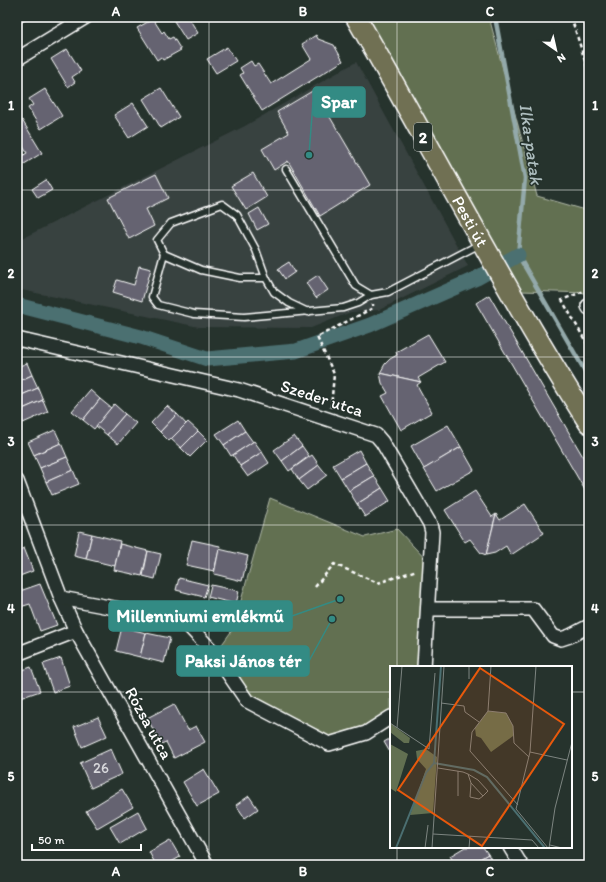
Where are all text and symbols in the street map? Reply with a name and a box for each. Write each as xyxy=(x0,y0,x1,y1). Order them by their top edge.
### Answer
text: A xyxy=(111,4,121,19)
text: B xyxy=(299,4,308,19)
text: C xyxy=(486,4,495,19)
north arrow xyxy=(536,30,576,70)
text: N xyxy=(555,50,568,65)
callout: Spar xyxy=(313,87,365,117)
text: Spar xyxy=(321,91,358,113)
text: 1 xyxy=(8,98,14,113)
text: 1 xyxy=(592,98,598,113)
water label: Ilka-patak xyxy=(514,102,548,188)
road number: 2 xyxy=(414,123,432,151)
street label: Pesti út xyxy=(448,192,492,250)
text: 2 xyxy=(8,266,15,281)
text: 2 xyxy=(592,266,599,281)
street label: Szeder utca xyxy=(278,375,366,421)
text: 3 xyxy=(7,434,15,449)
text: 3 xyxy=(591,434,599,449)
text: 4 xyxy=(7,601,15,616)
callout: Millenniumi emlékmű xyxy=(109,601,292,631)
text: 4 xyxy=(591,601,599,616)
text: Millenniumi emlékmű xyxy=(116,605,284,627)
callout: Paksi János tér xyxy=(177,646,309,676)
text: Paksi János tér xyxy=(185,650,302,672)
inset map xyxy=(390,666,572,848)
street label: Rózsa utca xyxy=(121,683,177,763)
house number: 26 xyxy=(93,759,109,777)
text: 5 xyxy=(8,769,15,784)
text: 5 xyxy=(592,769,599,784)
scale bar xyxy=(32,826,141,852)
text: 50 m xyxy=(38,833,64,847)
text: A xyxy=(111,864,121,879)
text: B xyxy=(299,864,308,879)
text: C xyxy=(486,864,495,879)

